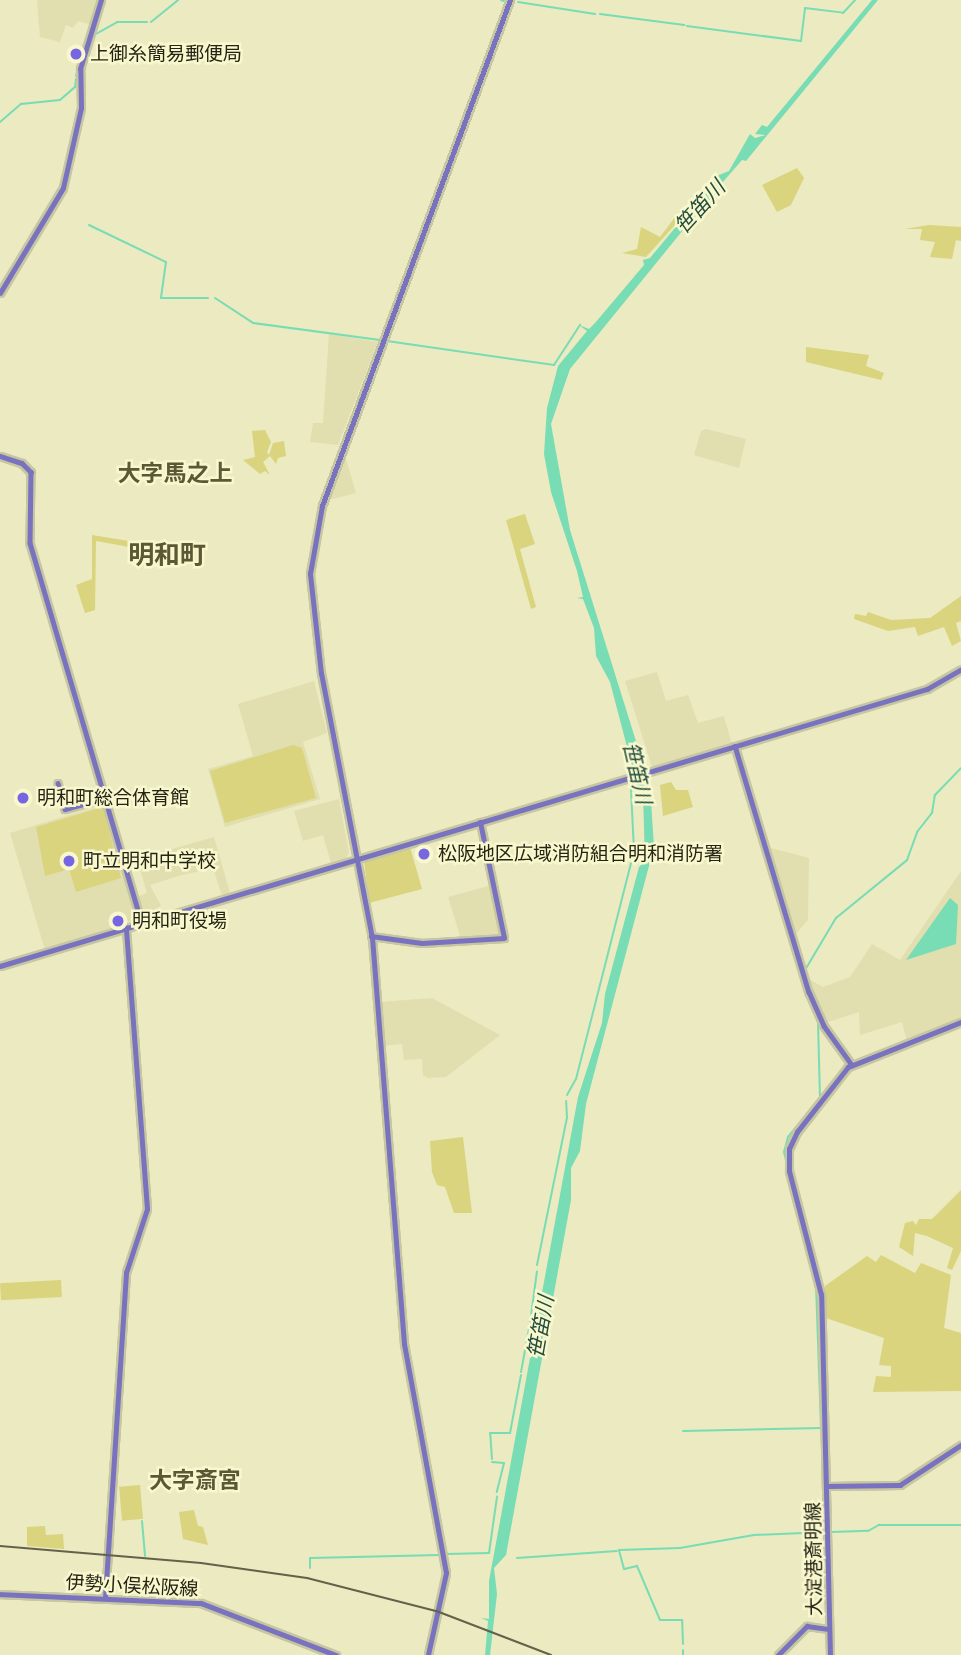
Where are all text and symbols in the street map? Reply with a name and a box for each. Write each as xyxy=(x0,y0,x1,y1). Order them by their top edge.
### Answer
place label: 上御糸簡易郵便局 xyxy=(90,43,242,65)
marker: 上御糸簡易郵便局 xyxy=(68,46,84,62)
water label: 笹笛川 xyxy=(670,175,730,239)
district label: 大字馬之上 xyxy=(118,459,232,487)
district label: 明和町 xyxy=(128,539,206,571)
water label: 笹笛川 xyxy=(618,739,656,807)
place label: 明和町総合体育館 xyxy=(37,787,189,809)
marker: 明和町総合体育館 xyxy=(15,790,31,806)
place label: 松阪地区広域消防組合明和消防署 xyxy=(438,843,723,865)
marker: 松阪地区広域消防組合明和消防署 xyxy=(416,846,432,862)
place label: 町立明和中学校 xyxy=(83,850,216,872)
marker: 町立明和中学校 xyxy=(61,853,77,869)
place label: 明和町役場 xyxy=(132,910,227,932)
marker: 明和町役場 xyxy=(110,913,126,929)
water label: 笹笛川 xyxy=(523,1294,559,1360)
district label: 大字斎宮 xyxy=(149,1466,241,1494)
street label: 大淀港斎明線 xyxy=(802,1502,826,1616)
street label: 伊勢小俣松阪線 xyxy=(65,1571,199,1601)

